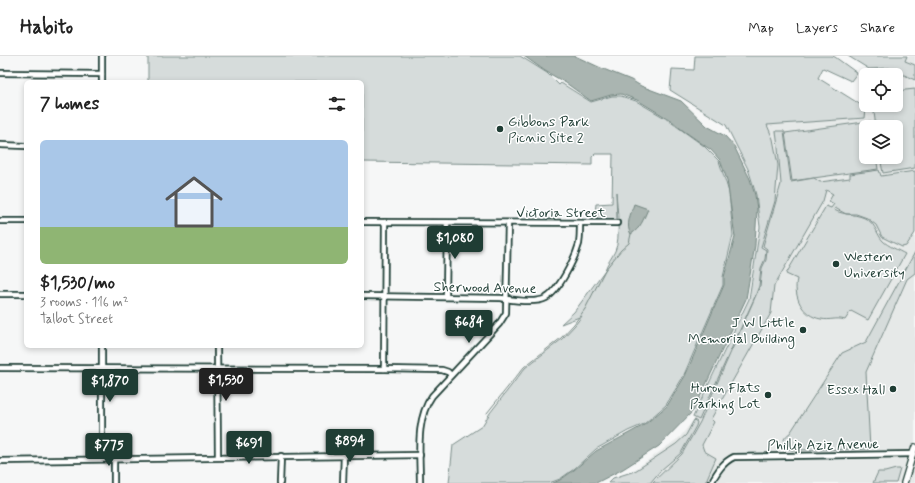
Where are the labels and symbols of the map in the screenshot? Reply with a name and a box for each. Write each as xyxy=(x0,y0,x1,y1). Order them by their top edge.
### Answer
place label: Gibbons Park Picnic Site 2 xyxy=(508,113,589,147)
marker: Gibbons Park Picnic Site 2 xyxy=(495,124,505,134)
street label: Victoria Street xyxy=(516,204,607,222)
pin: $1,080 xyxy=(422,226,488,260)
place label: Western University xyxy=(844,248,905,282)
marker: Western University xyxy=(831,259,841,269)
street label: Sherwood Avenue xyxy=(433,278,537,298)
pin: $684 xyxy=(445,310,493,344)
place label: J W Little Memorial Building xyxy=(688,314,795,349)
marker: J W Little Memorial Building xyxy=(798,325,808,335)
pin: $1,530 xyxy=(193,368,259,402)
pin: $1,870 xyxy=(77,369,143,403)
place label: Huron Flats Parking Lot xyxy=(690,379,761,415)
place label: Essex Hall xyxy=(827,381,885,399)
marker: Essex Hall xyxy=(888,384,898,394)
marker: Huron Flats Parking Lot xyxy=(763,390,773,400)
pin: $894 xyxy=(326,429,374,463)
pin: $691 xyxy=(225,431,273,465)
pin: $775 xyxy=(85,433,133,467)
street label: Phillip Aziz Avenue xyxy=(767,435,879,455)

